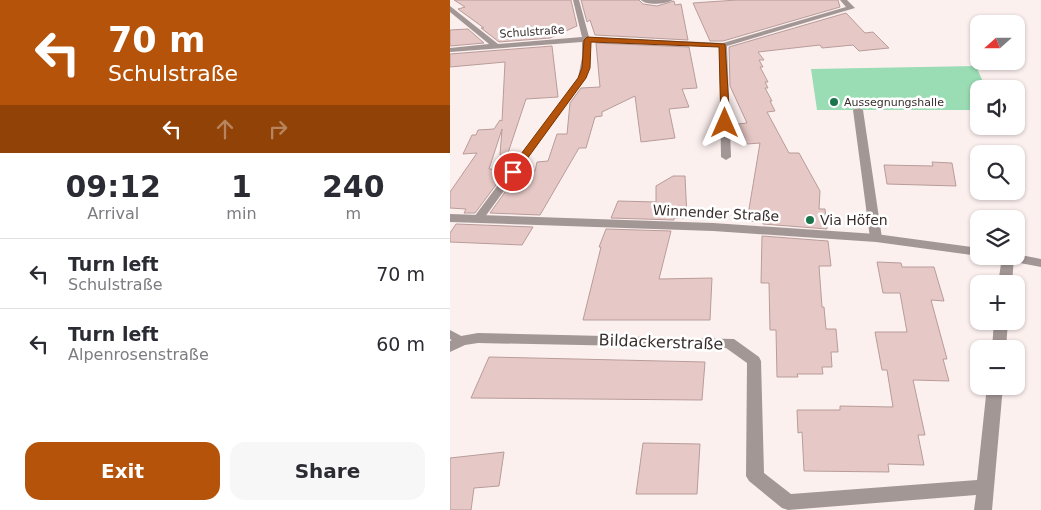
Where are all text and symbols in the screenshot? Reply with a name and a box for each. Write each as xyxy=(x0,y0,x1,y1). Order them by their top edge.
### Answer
north arrow xyxy=(970,15,1025,70)
map controls xyxy=(970,15,1025,395)
icon: left xyxy=(25,20,90,85)
text: 70 m xyxy=(108,20,205,60)
street label: Schulstraße xyxy=(499,23,565,41)
text: Schulstraße xyxy=(108,61,238,86)
button: sound xyxy=(970,80,1025,135)
position arrow xyxy=(698,96,750,148)
marker: Aussegnungshalle xyxy=(828,96,840,108)
place label: Aussegnungshalle xyxy=(844,96,944,109)
icon: left xyxy=(158,115,186,143)
icon: ahead xyxy=(211,115,239,143)
icon: right xyxy=(264,115,292,143)
button: search xyxy=(970,145,1025,200)
pin xyxy=(492,151,534,193)
icon: arrive xyxy=(499,158,527,186)
text: 09:12 xyxy=(65,169,161,204)
text: 1 xyxy=(231,169,252,204)
text: 240 xyxy=(322,169,385,204)
street label: Winnender Straße xyxy=(652,202,780,224)
text: Arrival xyxy=(87,204,139,223)
text: min xyxy=(226,204,257,223)
text: m xyxy=(345,204,361,223)
button: layers xyxy=(970,210,1025,265)
place label: Via Höfen xyxy=(820,212,888,228)
marker: Via Höfen xyxy=(804,214,816,226)
text: Turn left xyxy=(68,253,159,275)
icon: left xyxy=(25,260,53,288)
text: 70 m xyxy=(376,263,425,285)
text: Schulstraße xyxy=(68,275,163,294)
button: + xyxy=(970,275,1025,330)
text: Turn left xyxy=(68,323,159,345)
icon: left xyxy=(25,330,53,358)
street label: Bildackerstraße xyxy=(598,330,724,354)
text: 60 m xyxy=(376,333,425,355)
button: − xyxy=(970,340,1025,395)
text: Alpenrosenstraße xyxy=(68,345,209,364)
button: Exit xyxy=(25,442,220,500)
button: Share xyxy=(230,442,425,500)

